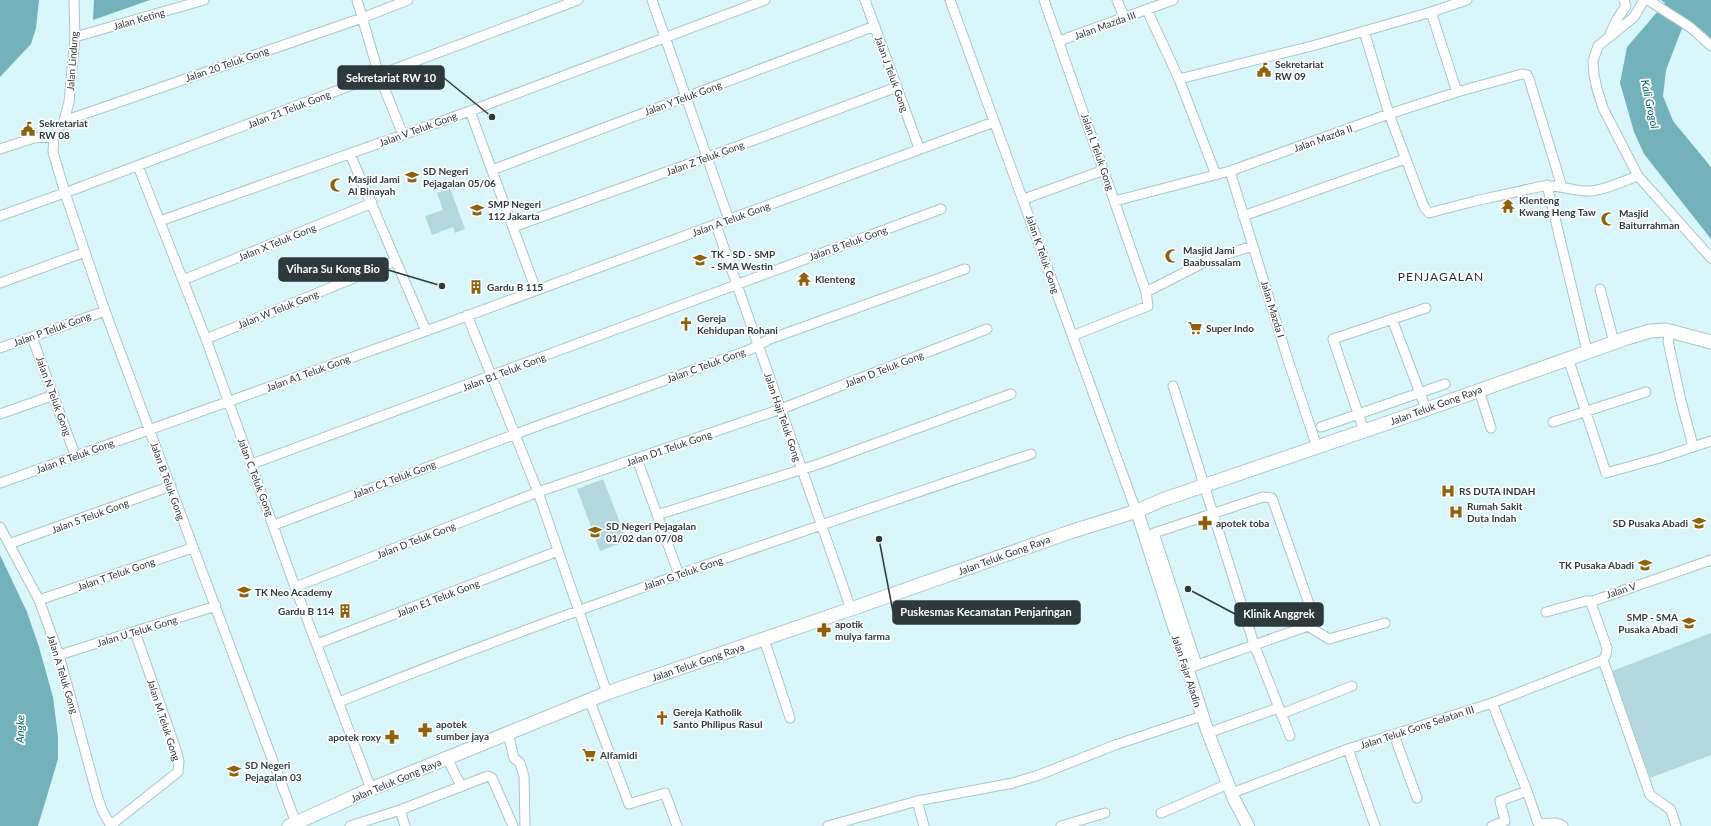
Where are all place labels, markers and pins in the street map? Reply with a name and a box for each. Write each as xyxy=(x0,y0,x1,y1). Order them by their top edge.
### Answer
place label: Sekretariat RW 09 xyxy=(1275,58,1324,82)
public building icon: Sekretariat RW 09 xyxy=(1256,62,1272,78)
callout: Sekretariat RW 10 xyxy=(338,66,444,89)
place label: Sekretariat RW 08 xyxy=(39,117,88,141)
public building icon: Sekretariat RW 08 xyxy=(20,121,36,137)
place label: SD Negeri Pejagalan 05/06 xyxy=(423,165,496,189)
school or university icon: SD Negeri Pejagalan 05/06 xyxy=(404,169,420,185)
place label: Masjid Jami Al Binayah xyxy=(347,173,400,197)
mosque icon: Masjid Jami Al Binayah xyxy=(329,177,345,193)
place label: Klenteng Kwang Heng Taw xyxy=(1519,194,1596,218)
place label: SMP Negeri 112 Jakarta xyxy=(488,198,541,222)
temple icon: Klenteng Kwang Heng Taw xyxy=(1500,198,1516,214)
school or university icon: SMP Negeri 112 Jakarta xyxy=(469,202,485,218)
place label: Masjid Baiturrahman xyxy=(1619,207,1680,231)
mosque icon: Masjid Baiturrahman xyxy=(1600,211,1616,227)
place label: Masjid Jami Baabussalam xyxy=(1183,244,1241,268)
place label: TK - SD - SMP - SMA Westin xyxy=(711,248,775,272)
mosque icon: Masjid Jami Baabussalam xyxy=(1164,248,1180,264)
school or university icon: TK - SD - SMP - SMA Westin xyxy=(692,252,708,268)
callout: Vihara Su Kong Bio xyxy=(279,258,388,281)
temple icon: Klenteng xyxy=(796,271,812,287)
place label: Klenteng xyxy=(815,273,856,285)
building icon: Gardu B 115 xyxy=(468,279,484,295)
place label: Gardu B 115 xyxy=(487,281,543,293)
place label: Gereja Kehidupan Rohani xyxy=(697,312,778,336)
church icon: Gereja Kehidupan Rohani xyxy=(678,316,694,332)
supermarket icon: Super Indo xyxy=(1187,320,1203,336)
place label: Super Indo xyxy=(1206,322,1254,334)
hospital icon: RS DUTA INDAH xyxy=(1440,483,1456,499)
place label: RS DUTA INDAH xyxy=(1459,485,1535,497)
place label: Rumah Sakit Duta Indah xyxy=(1467,500,1523,524)
hospital icon: Rumah Sakit Duta Indah xyxy=(1448,504,1464,520)
pharmacy icon: apotek toba xyxy=(1197,515,1213,531)
school or university icon: SD Pusaka Abadi xyxy=(1691,515,1707,531)
place label: apotek toba xyxy=(1216,517,1269,529)
place label: SD Pusaka Abadi xyxy=(1613,517,1688,529)
place label: SD Negeri Pejagalan 01/02 dan 07/08 xyxy=(606,520,696,544)
school or university icon: SD Negeri Pejagalan 01/02 dan 07/08 xyxy=(587,524,603,540)
school or university icon: TK Pusaka Abadi xyxy=(1637,557,1653,573)
place label: TK Pusaka Abadi xyxy=(1559,559,1634,571)
school or university icon: TK Neo Academy xyxy=(236,584,252,600)
place label: TK Neo Academy xyxy=(255,586,333,598)
callout: Puskesmas Kecamatan Penjaringan xyxy=(893,601,1080,624)
building icon: Gardu B 114 xyxy=(337,603,353,619)
callout: Klinik Anggrek xyxy=(1235,603,1323,626)
place label: Gardu B 114 xyxy=(278,605,334,617)
place label: SMP - SMA Pusaka Abadi xyxy=(1618,611,1678,635)
school or university icon: SMP - SMA Pusaka Abadi xyxy=(1681,615,1697,631)
place label: apotik mulya farma xyxy=(835,618,890,642)
pharmacy icon: apotik mulya farma xyxy=(816,622,832,638)
place label: Gereja Katholik Santo Philipus Rasul xyxy=(673,706,762,730)
church icon: Gereja Katholik Santo Philipus Rasul xyxy=(654,710,670,726)
place label: apotek sumber jaya xyxy=(436,718,489,742)
pharmacy icon: apotek sumber jaya xyxy=(417,722,433,738)
pharmacy icon: apotek roxy xyxy=(384,729,400,745)
place label: apotek roxy xyxy=(328,731,382,743)
supermarket icon: Alfamidi xyxy=(581,747,597,763)
place label: Alfamidi xyxy=(599,749,638,761)
place label: SD Negeri Pejagalan 03 xyxy=(245,759,302,783)
school or university icon: SD Negeri Pejagalan 03 xyxy=(226,763,242,779)

